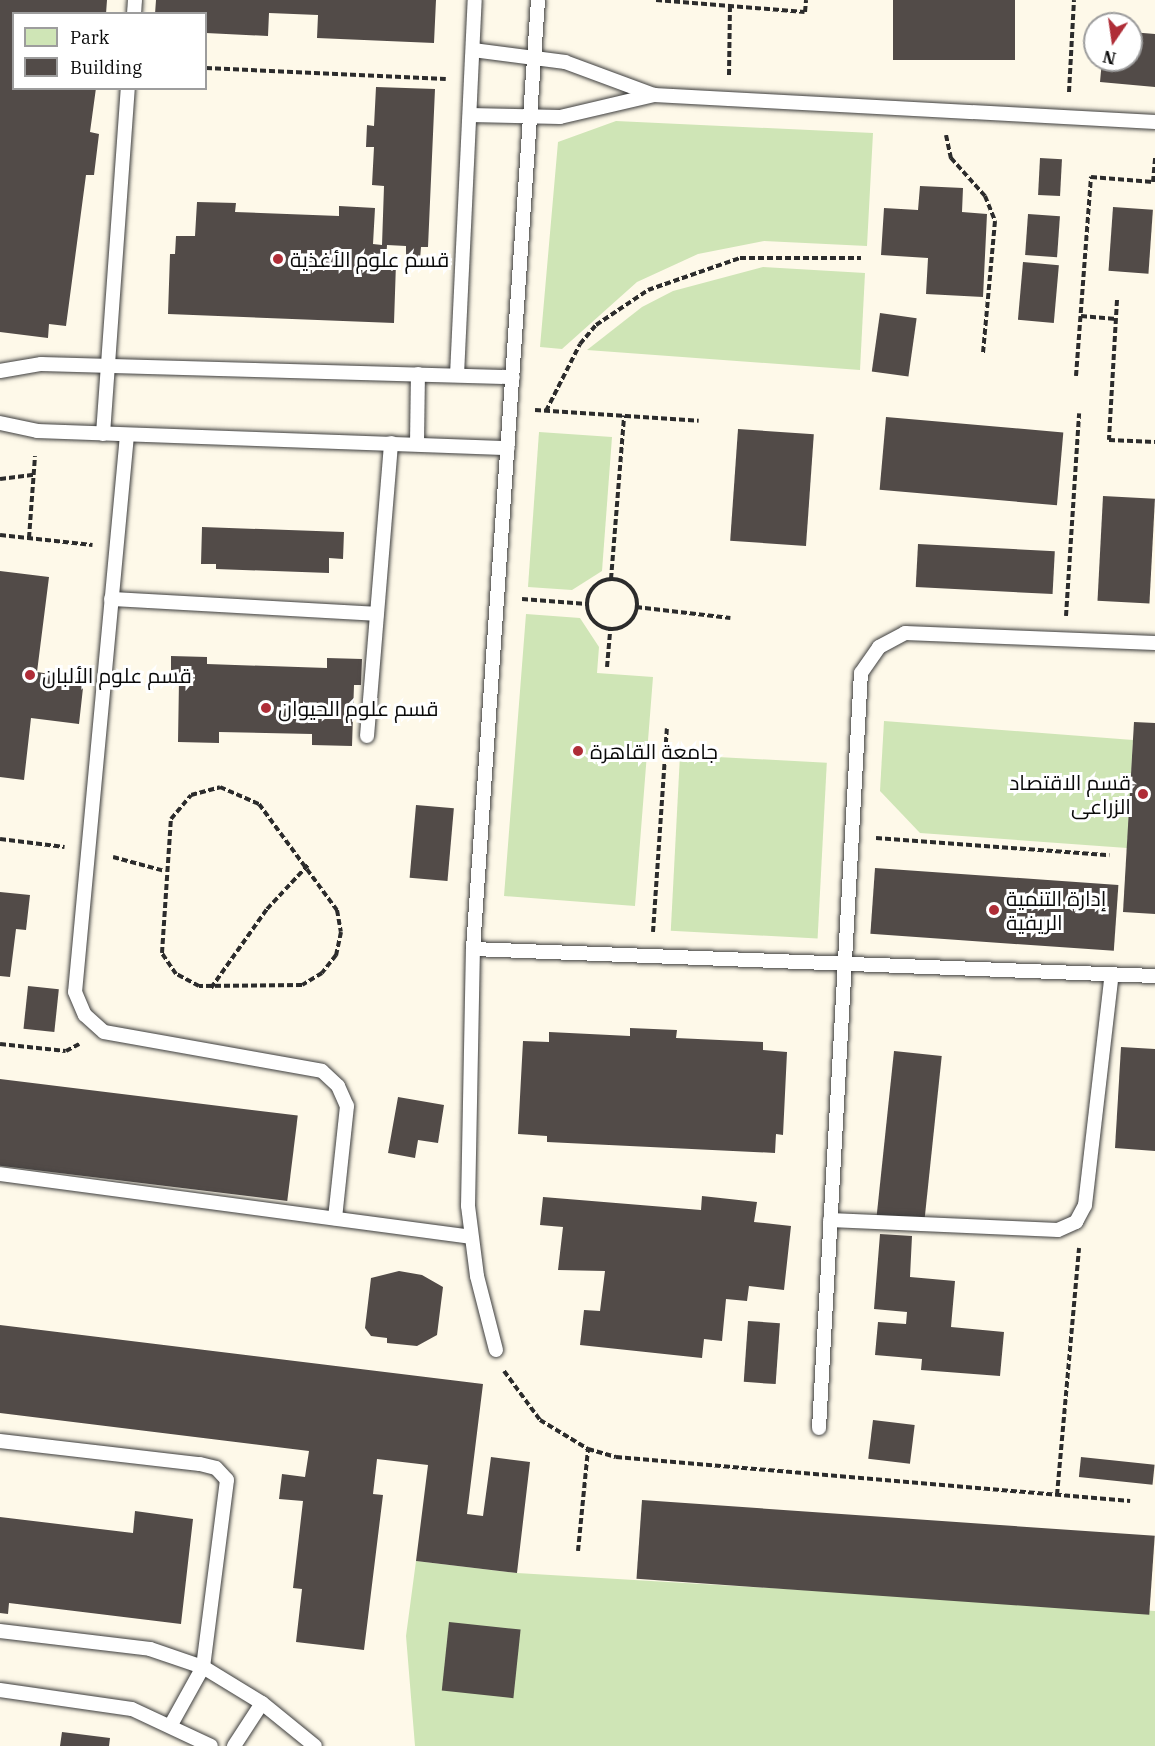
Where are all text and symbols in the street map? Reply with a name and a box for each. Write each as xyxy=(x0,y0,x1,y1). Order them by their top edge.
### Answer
legend xyxy=(12,12,207,90)
north arrow xyxy=(1083,12,1143,72)
text: Park xyxy=(70,26,109,49)
text: N xyxy=(1101,46,1118,69)
text: Building xyxy=(70,56,142,79)
place label: قسم علوم الأغذية xyxy=(290,246,449,272)
marker: قسم علوم الأغذية xyxy=(271,252,285,266)
place label: قسم علوم الألبان xyxy=(42,662,192,688)
marker: قسم علوم الألبان xyxy=(23,668,37,682)
place label: قسم علوم الحيوان xyxy=(278,695,439,721)
marker: قسم علوم الحيوان xyxy=(259,701,273,715)
place label: جامعة القاهرة xyxy=(590,738,718,764)
marker: جامعة القاهرة xyxy=(571,744,585,758)
place label: قسم الاقتصاد الزراعى xyxy=(1009,769,1131,819)
marker: قسم الاقتصاد الزراعى xyxy=(1136,787,1150,801)
place label: إدارة التنمية الريفية xyxy=(1006,885,1106,935)
marker: إدارة التنمية الريفية xyxy=(987,903,1001,917)

